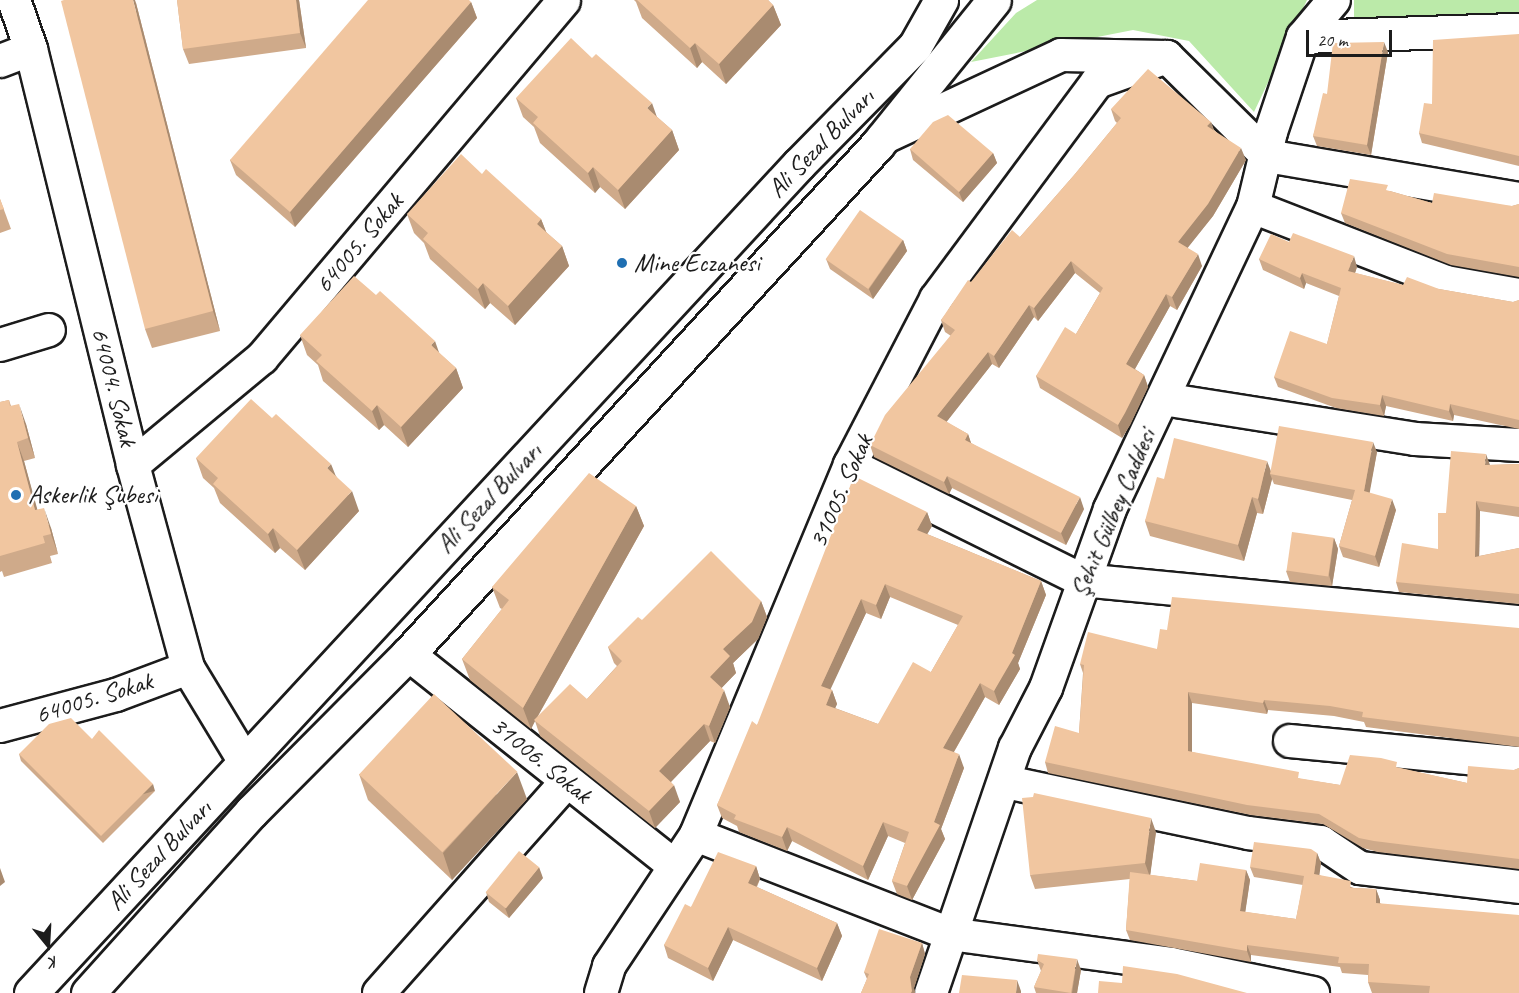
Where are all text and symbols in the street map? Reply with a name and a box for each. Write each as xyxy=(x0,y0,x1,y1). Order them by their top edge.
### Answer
scale bar xyxy=(1309,18,1394,56)
text: 20 m xyxy=(1317,29,1348,51)
street label: Ali Sezal Bulvarı xyxy=(761,82,881,204)
street label: 64005. Sokak xyxy=(308,187,410,299)
place label: Mine Eczanesi xyxy=(634,247,761,279)
marker: Mine Eczanesi xyxy=(615,256,629,270)
street label: 64004. Sokak xyxy=(84,325,144,449)
street label: Şehit Gülbey Caddesi xyxy=(1063,424,1163,602)
street label: 31005. Sokak xyxy=(802,429,880,553)
street label: Ali Sezal Bulvarı xyxy=(430,436,548,560)
place label: Askerlik Şubesi xyxy=(28,479,157,511)
marker: Askerlik Şubesi xyxy=(9,488,23,502)
street label: 64005. Sokak xyxy=(32,665,156,731)
street label: 31006. Sokak xyxy=(484,710,598,810)
street label: Ali Sezal Bulvarı xyxy=(100,793,218,917)
north arrow xyxy=(18,915,78,975)
text: K xyxy=(47,951,61,973)

